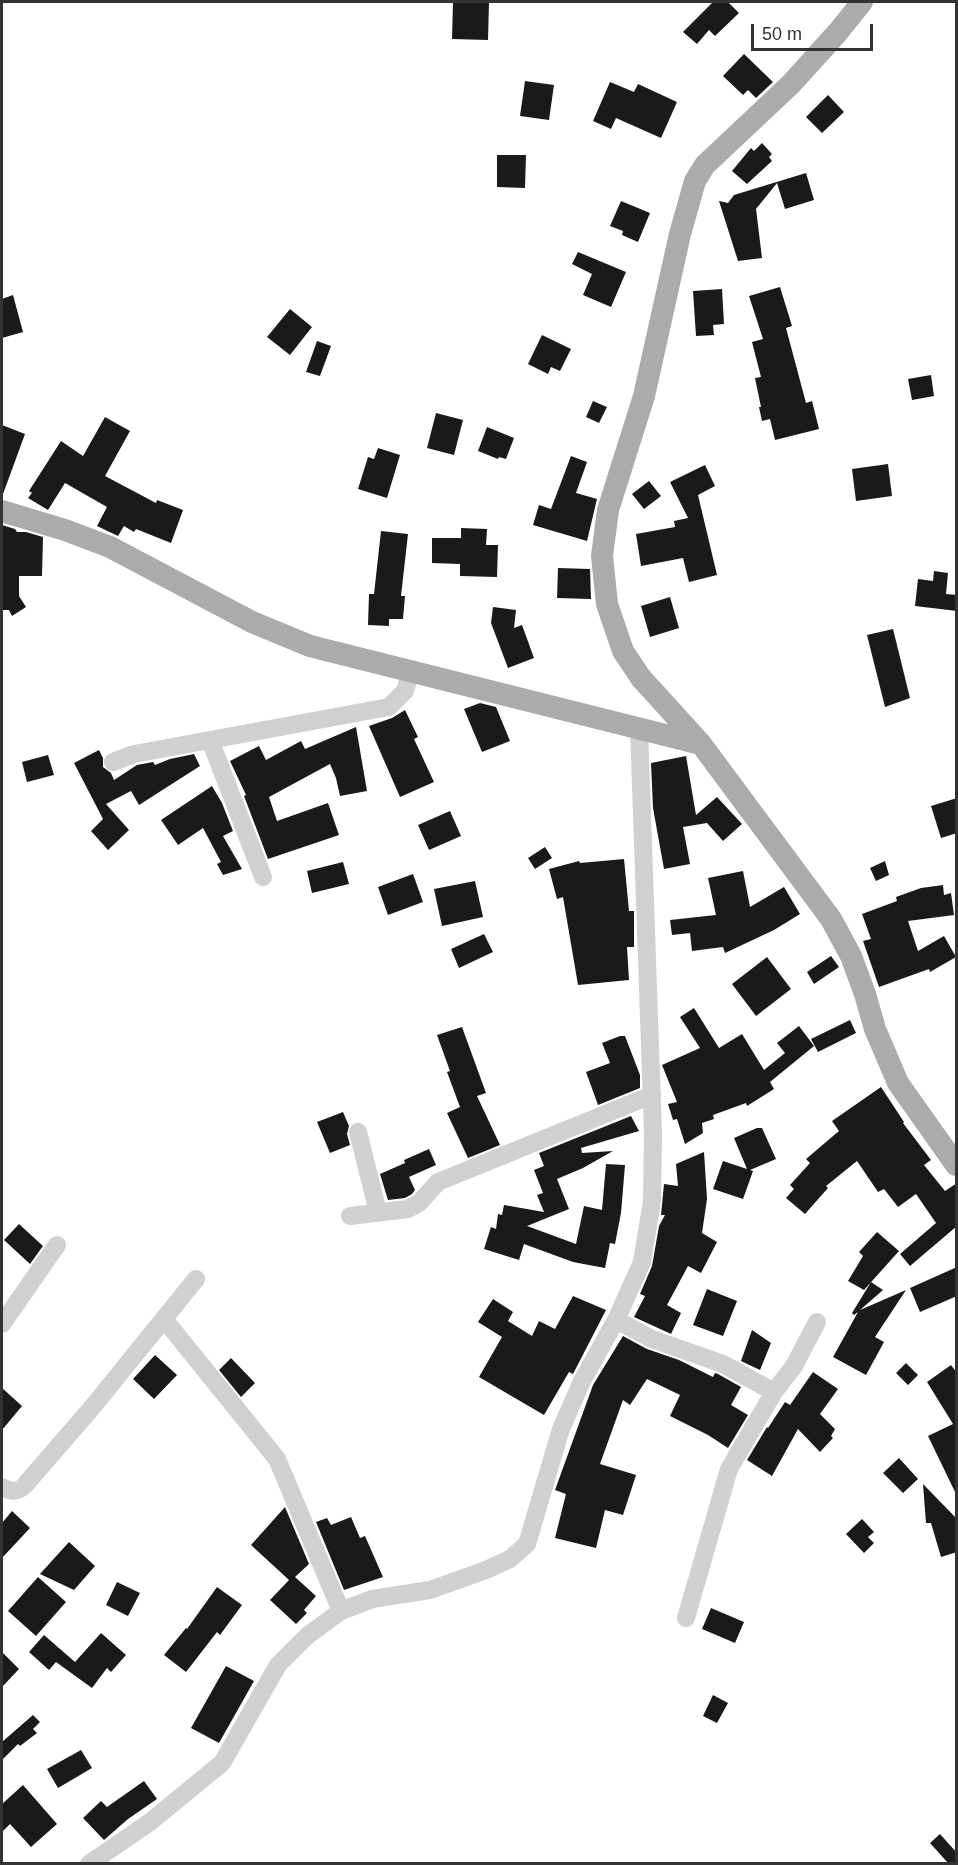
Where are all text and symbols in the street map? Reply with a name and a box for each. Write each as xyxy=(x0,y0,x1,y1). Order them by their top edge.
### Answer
scale bar xyxy=(754,12,876,50)
text: 50 m xyxy=(762,24,802,44)

